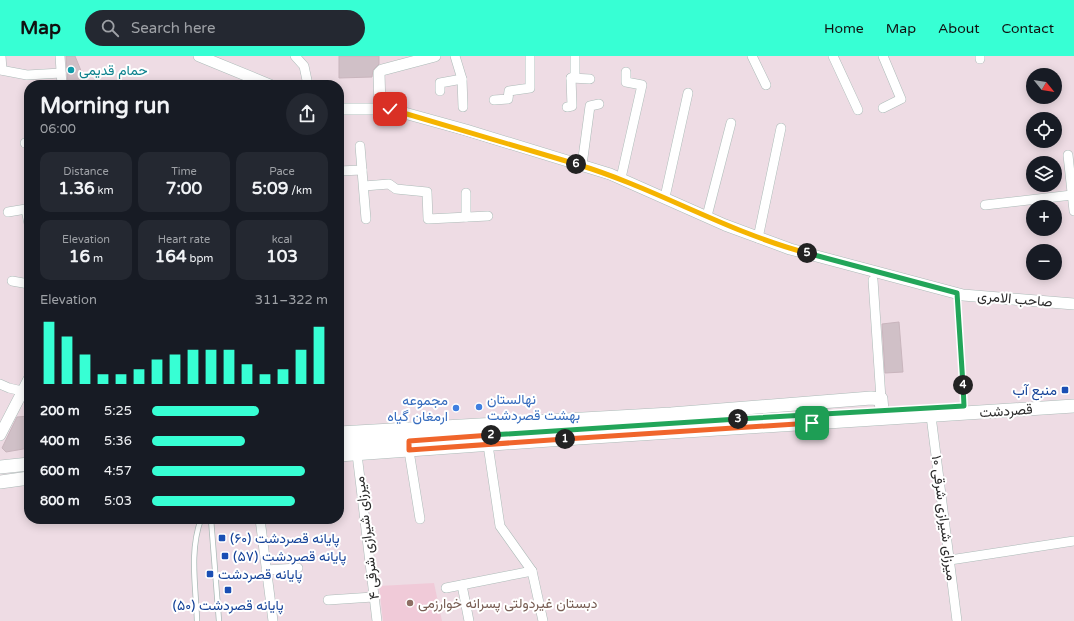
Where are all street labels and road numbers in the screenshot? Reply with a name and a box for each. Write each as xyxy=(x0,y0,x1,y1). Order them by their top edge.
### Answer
street label: صاحب الامری xyxy=(977,287,1054,311)
street label: قصردشت xyxy=(979,401,1033,421)
street label: ۱۰ میرزای شیرازی شرقی xyxy=(928,454,960,582)
street label: ۴ میرزای شیرازی شرقی xyxy=(351,475,383,601)

